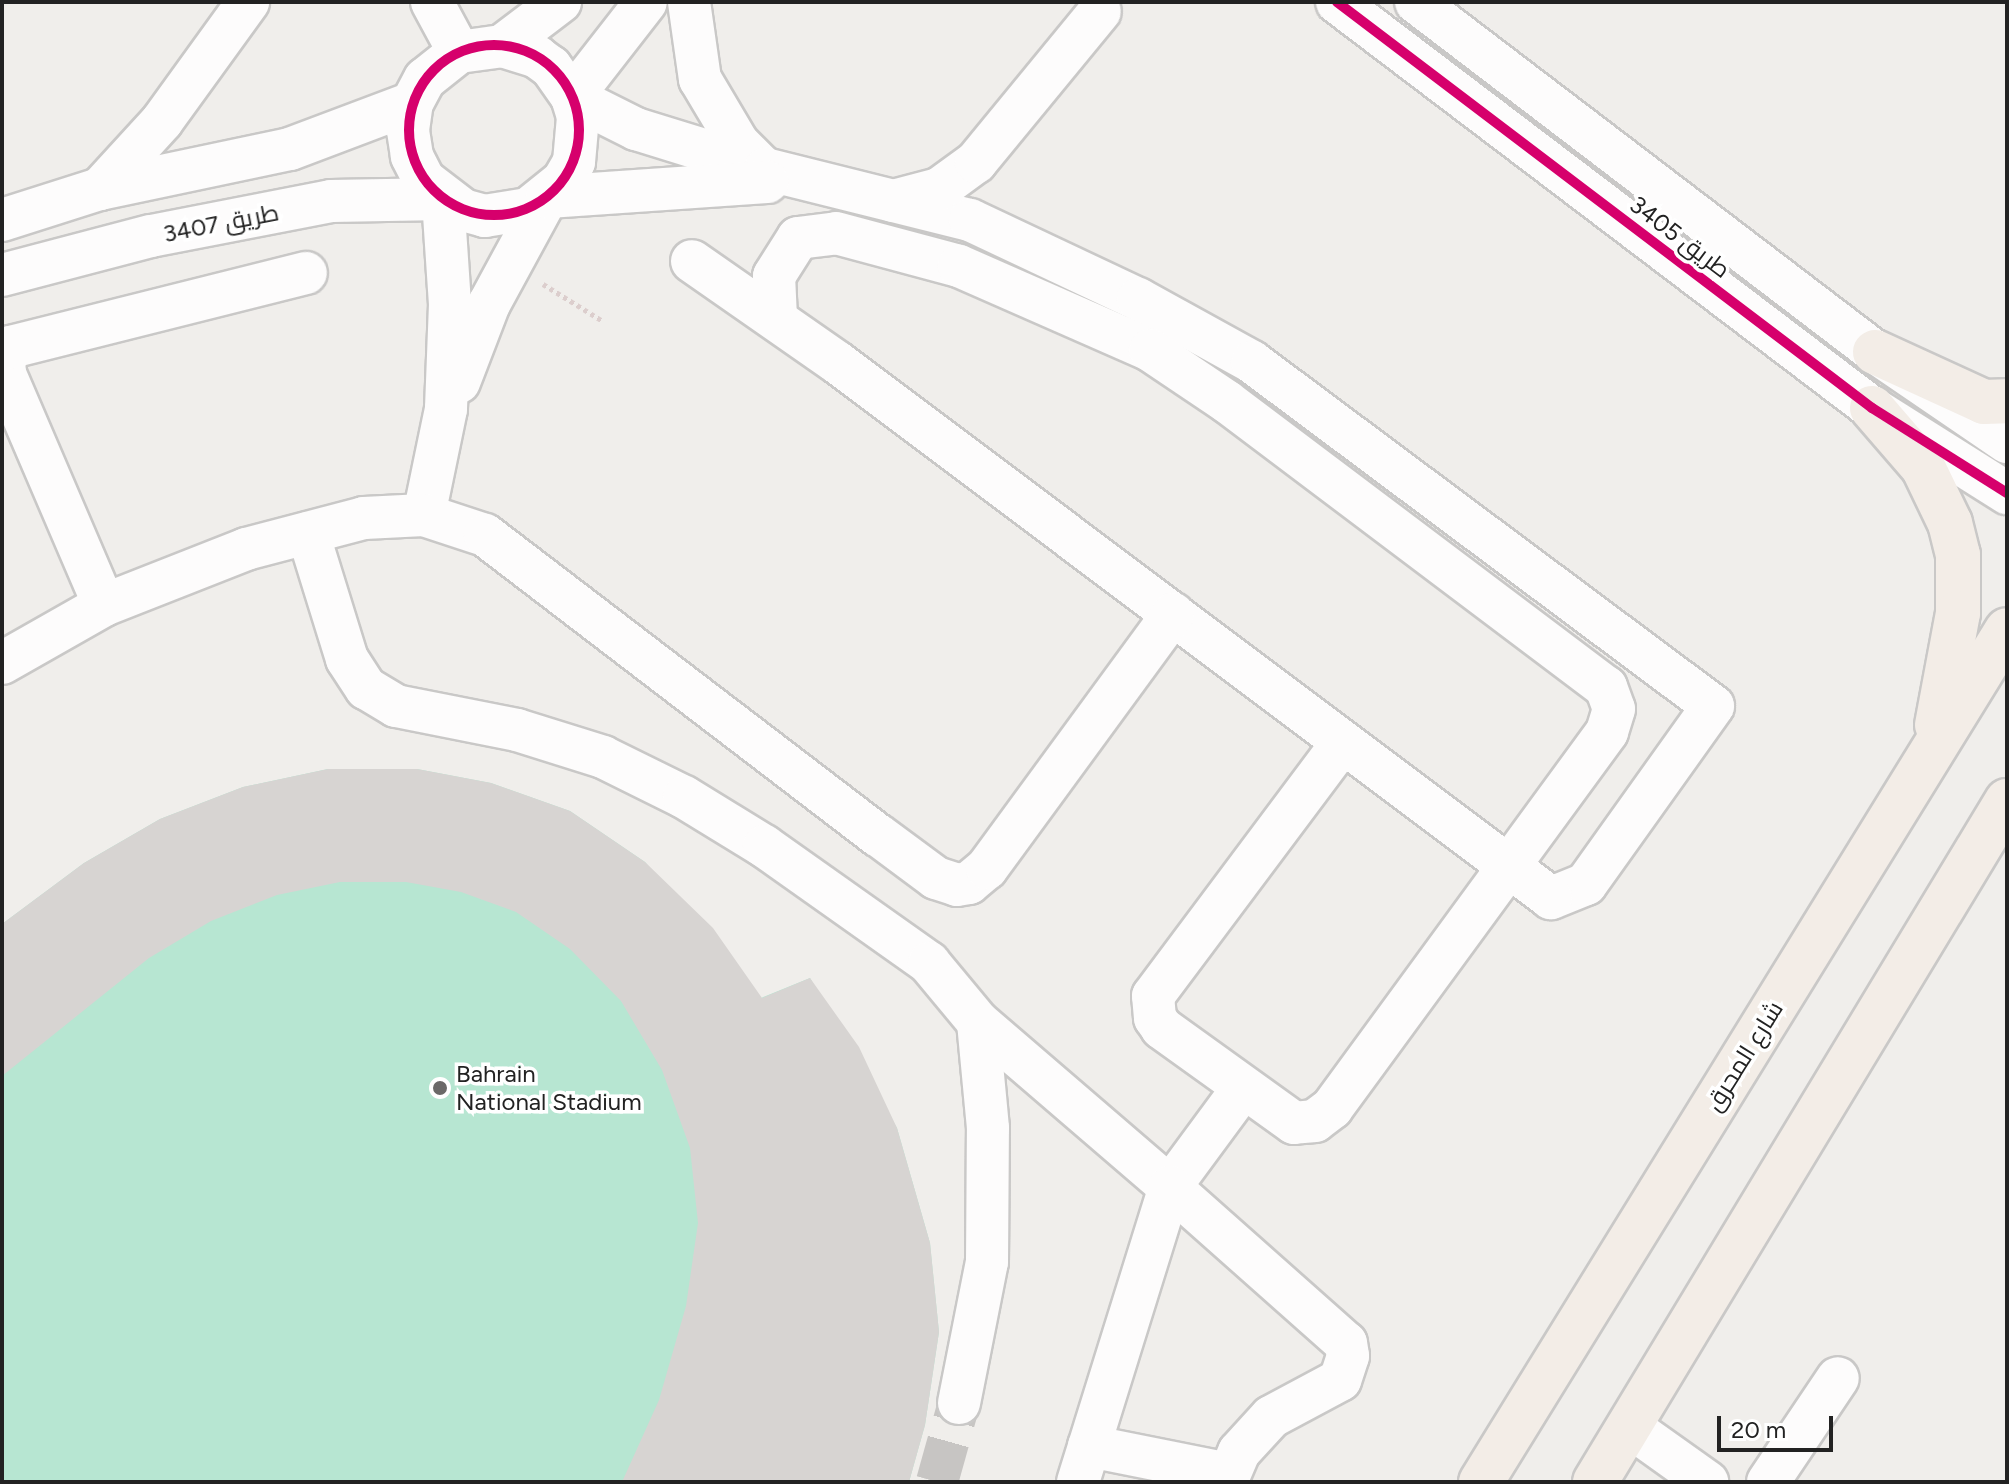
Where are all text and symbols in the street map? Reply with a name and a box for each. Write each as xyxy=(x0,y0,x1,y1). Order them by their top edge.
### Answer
street label: طريق 3405 xyxy=(1624,190,1736,284)
street label: طريق 3407 xyxy=(161,198,281,248)
street label: شارع المحرق xyxy=(1699,996,1789,1116)
place label: Bahrain National Stadium xyxy=(456,1060,642,1116)
marker: Bahrain National Stadium xyxy=(431,1079,449,1097)
scale bar xyxy=(1721,1400,1837,1450)
text: 20 m xyxy=(1731,1415,1786,1444)

